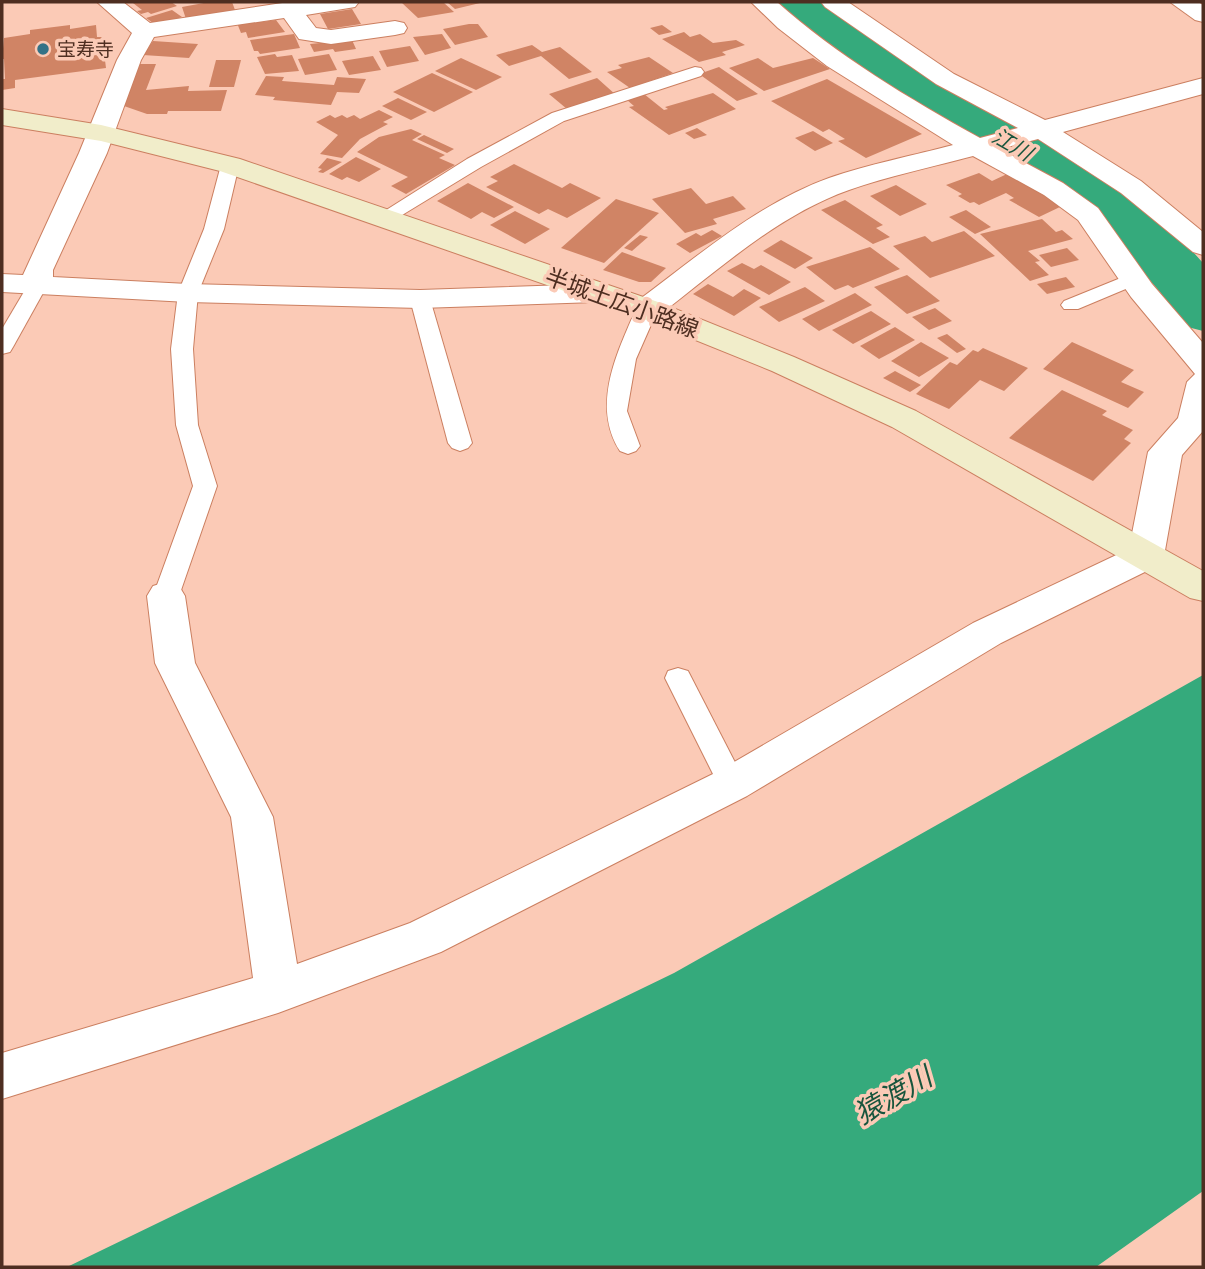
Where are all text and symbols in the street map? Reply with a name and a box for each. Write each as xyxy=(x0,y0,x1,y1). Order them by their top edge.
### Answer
place label: 宝寿寺 xyxy=(57,37,114,62)
marker: 宝寿寺 xyxy=(35,41,51,57)
water label: 江川 xyxy=(987,122,1039,168)
street label: 半城土広小路線 xyxy=(541,261,703,345)
water label: 猿渡川 xyxy=(848,1057,941,1132)

